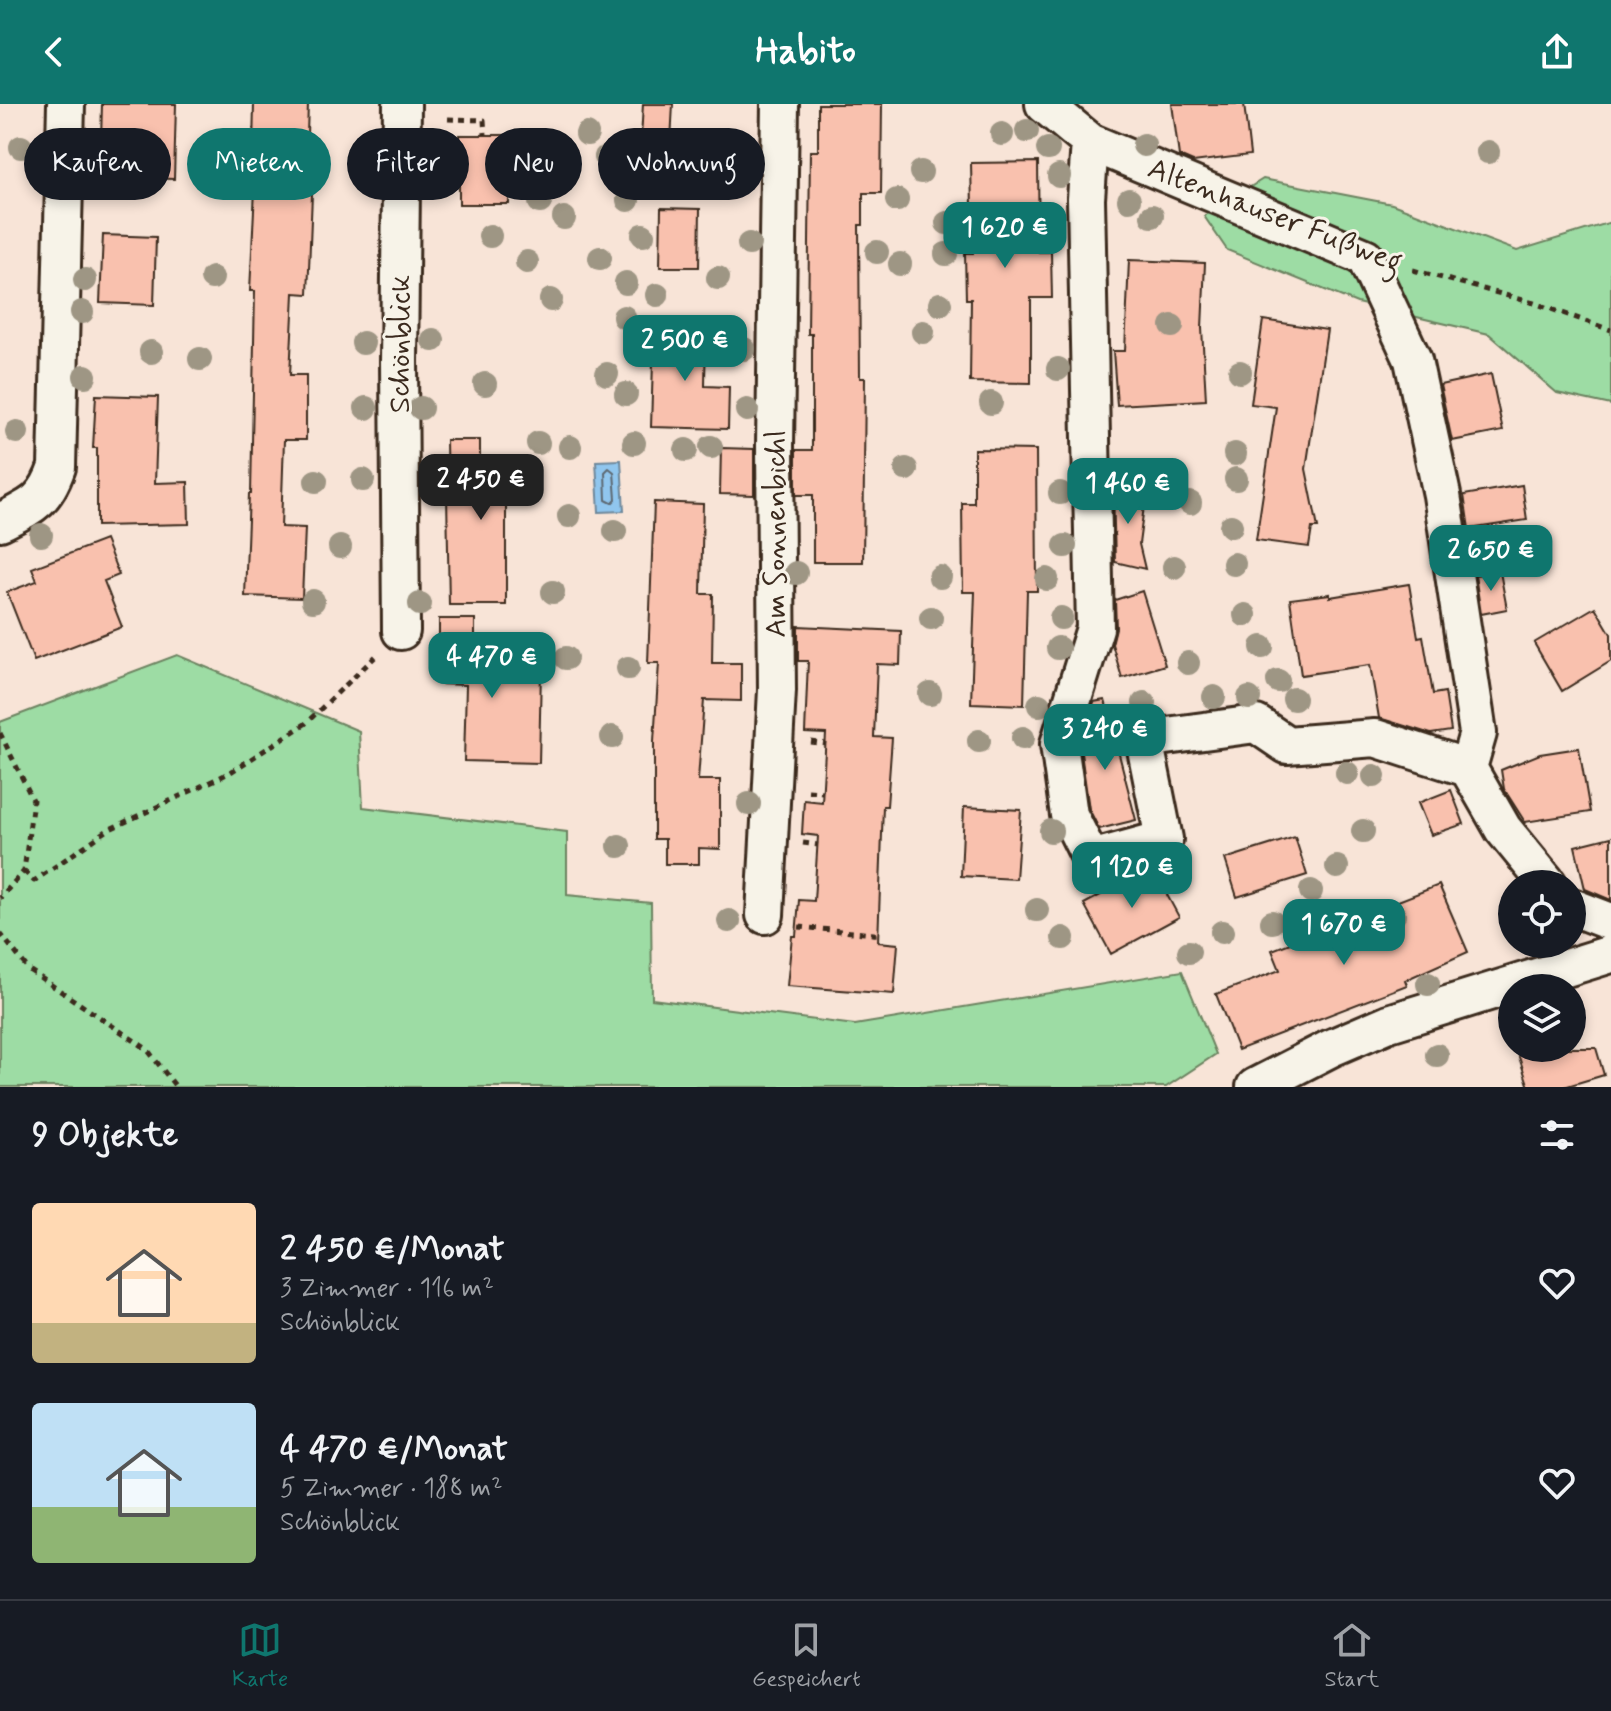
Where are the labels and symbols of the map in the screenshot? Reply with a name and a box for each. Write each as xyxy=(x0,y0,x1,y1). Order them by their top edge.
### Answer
street label: Altenhauser Fußweg xyxy=(1141,149,1408,285)
pin: 1 620 € xyxy=(931,202,1079,270)
street label: Schönblick xyxy=(381,275,420,413)
pin: 2 500 € xyxy=(611,315,759,383)
street label: Am Sonnenbichl xyxy=(757,430,796,638)
pin: 2 450 € xyxy=(407,454,555,522)
pin: 1 460 € xyxy=(1054,458,1202,526)
pin: 2 650 € xyxy=(1417,525,1565,593)
pin: 4 470 € xyxy=(418,632,566,700)
pin: 3 240 € xyxy=(1031,704,1179,772)
pin: 1 120 € xyxy=(1058,842,1206,910)
pin: 1 670 € xyxy=(1270,899,1418,967)

